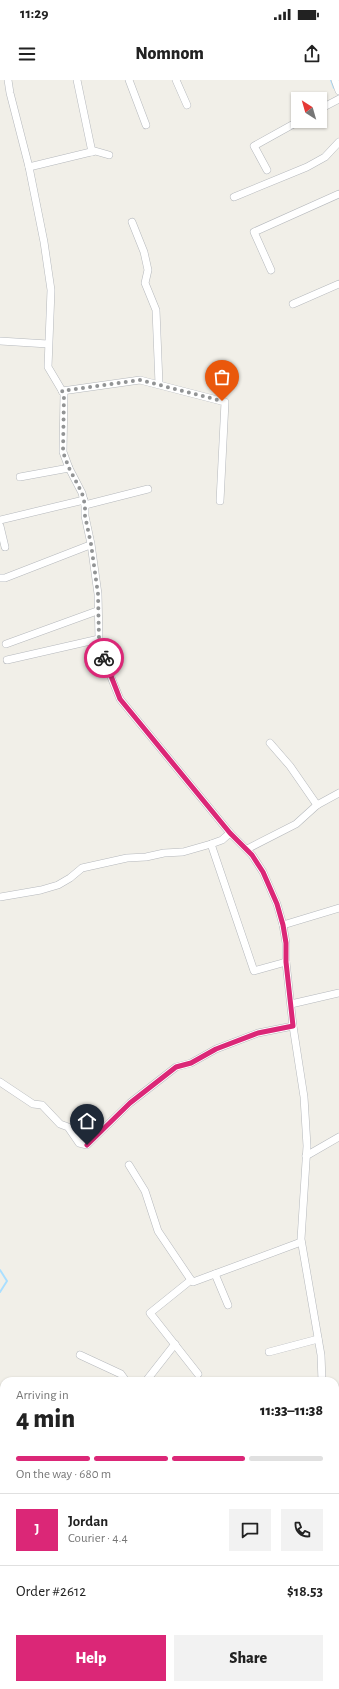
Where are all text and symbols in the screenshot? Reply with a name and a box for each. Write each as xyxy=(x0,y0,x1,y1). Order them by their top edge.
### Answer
text: 11:29 xyxy=(20,6,49,21)
icon: menu xyxy=(16,43,38,65)
icon: share xyxy=(301,43,323,65)
text: Nomnom xyxy=(135,45,204,63)
north arrow xyxy=(291,92,327,128)
map controls xyxy=(291,92,327,128)
pin xyxy=(205,360,239,401)
icon: bag xyxy=(211,366,233,388)
courier xyxy=(84,638,124,678)
icon: bike xyxy=(93,647,115,669)
pin xyxy=(70,1104,104,1145)
icon: home xyxy=(76,1110,98,1132)
text: Arriving in xyxy=(16,1389,69,1402)
text: 11:33–11:38 xyxy=(260,1403,323,1418)
text: 4 min xyxy=(16,1406,75,1432)
text: On the way · 680 m xyxy=(16,1468,111,1481)
button: chat xyxy=(229,1509,271,1551)
button: phone xyxy=(281,1509,323,1551)
text: Jordan xyxy=(68,1514,108,1529)
text: J xyxy=(34,1522,40,1537)
text: Courier · 4.4 xyxy=(68,1532,128,1545)
text: Order #2612 xyxy=(16,1584,86,1599)
text: $18.53 xyxy=(287,1584,323,1599)
button: Help xyxy=(16,1635,166,1681)
button: Share xyxy=(174,1635,323,1681)

